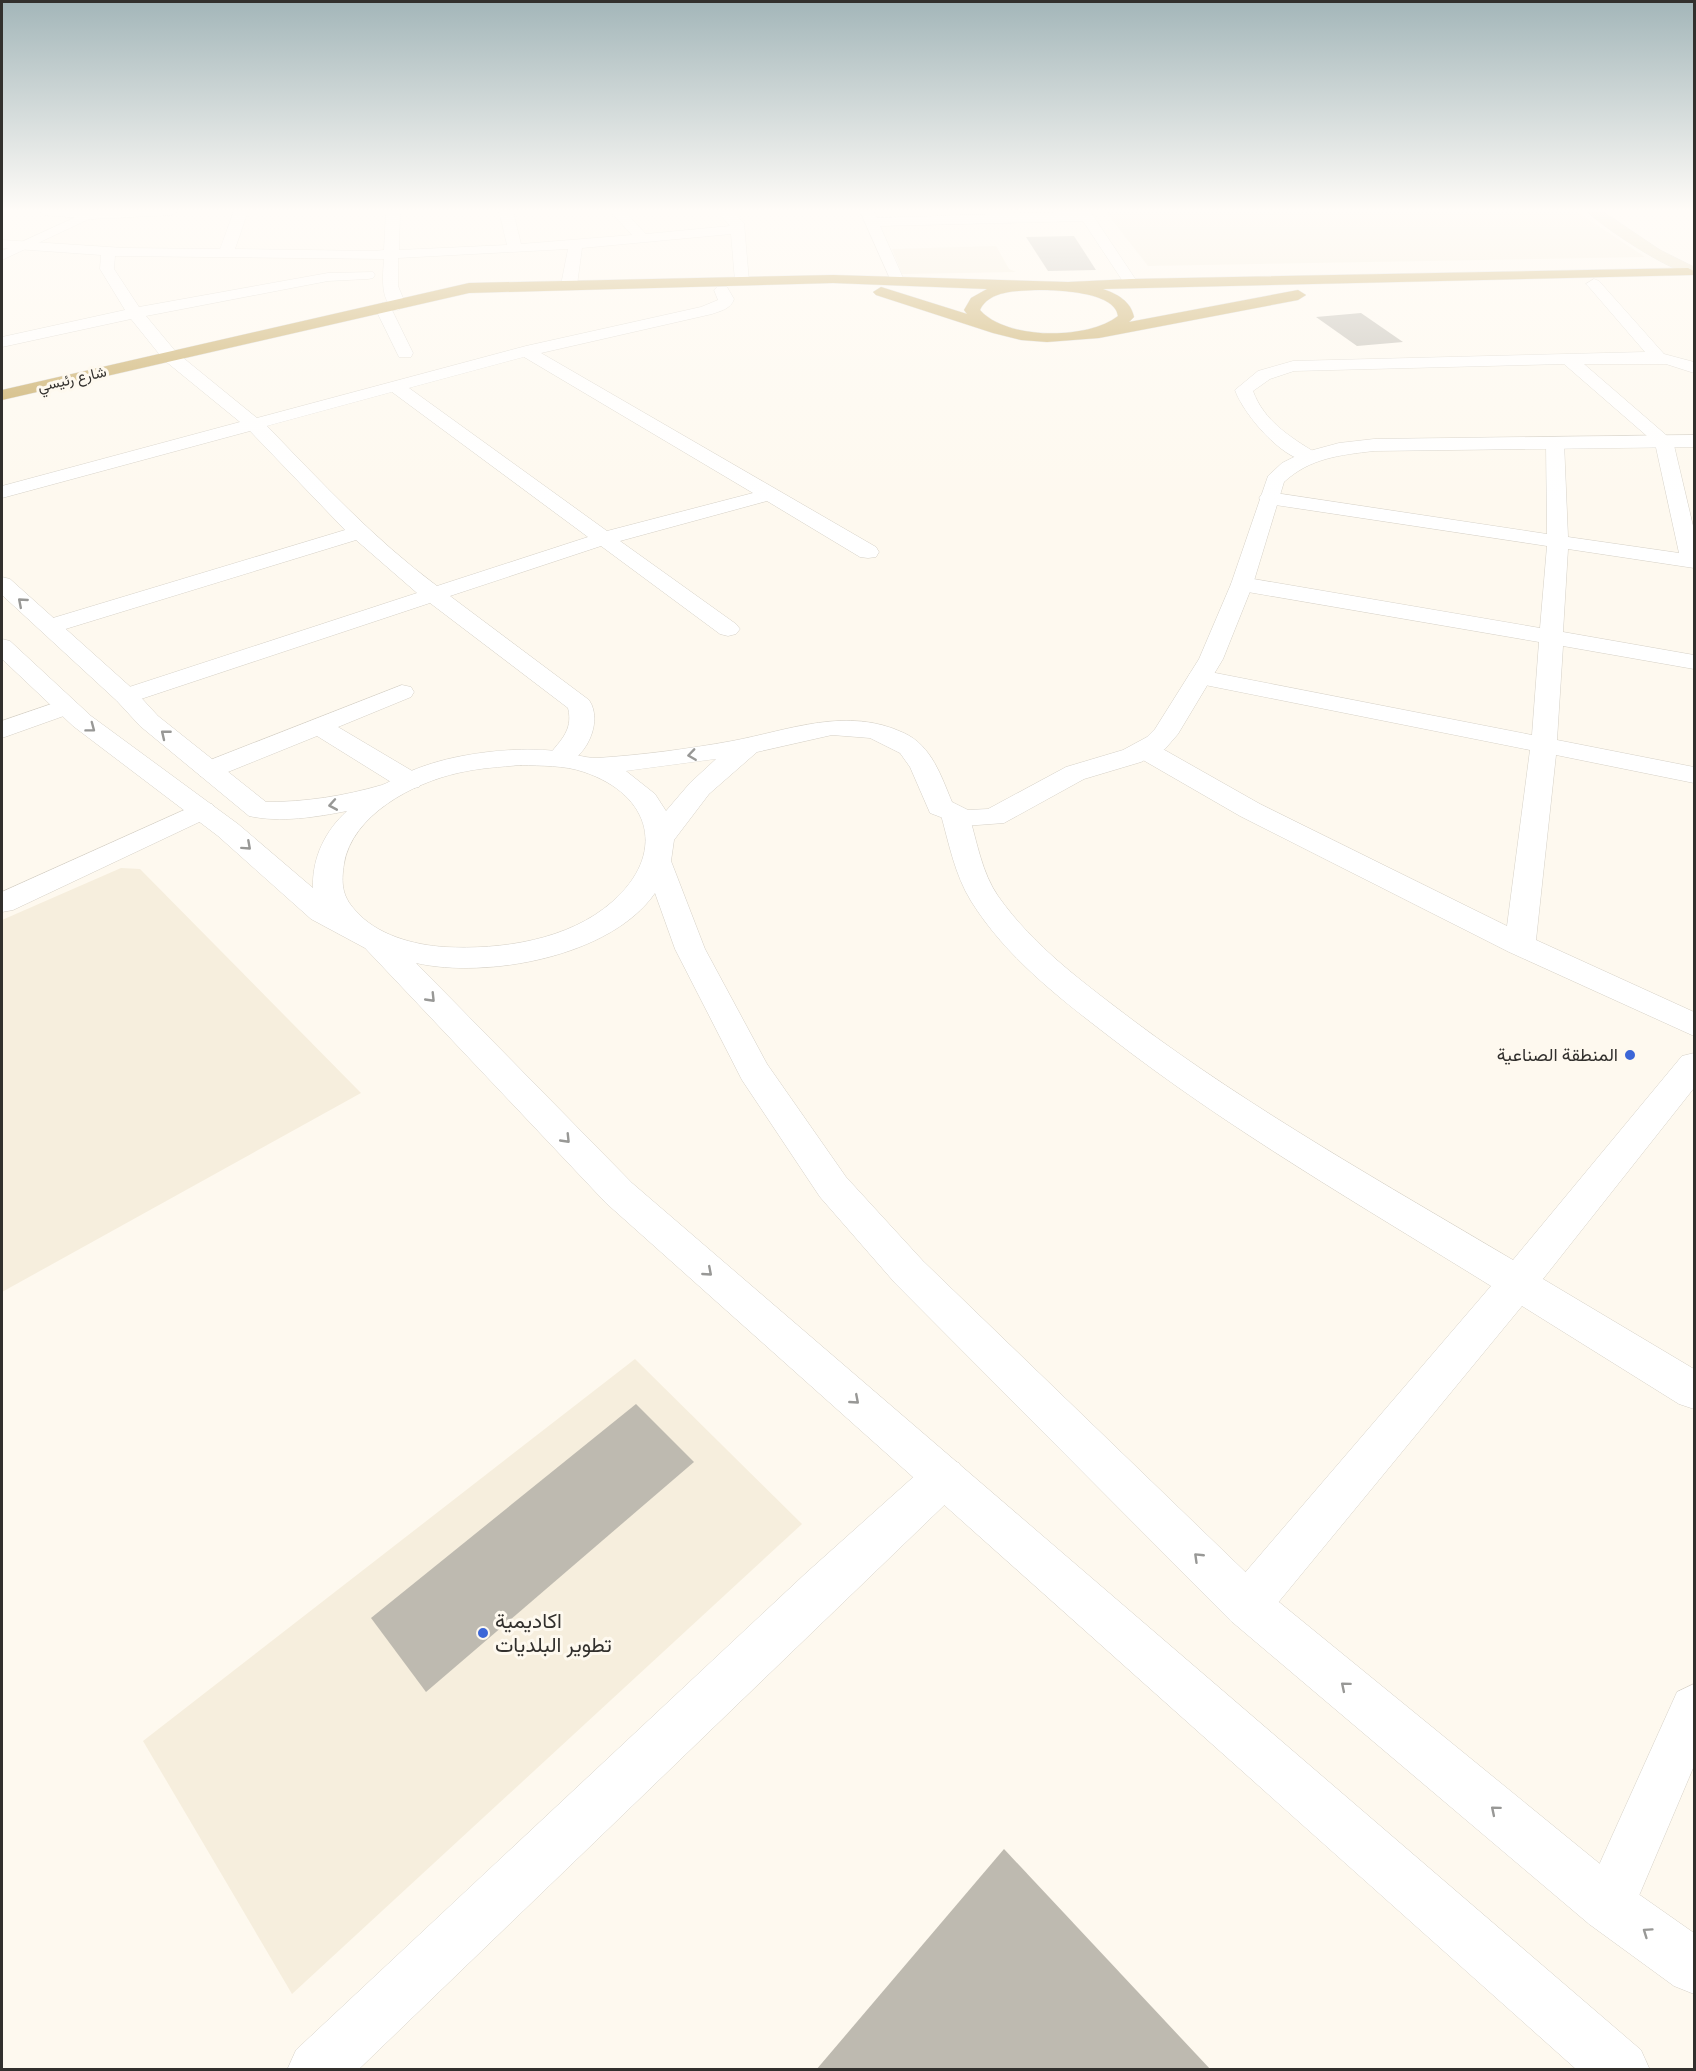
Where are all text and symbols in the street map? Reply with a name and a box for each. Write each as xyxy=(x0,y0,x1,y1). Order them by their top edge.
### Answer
street label: شارع رئيسي xyxy=(36,363,109,400)
one-way arrow xyxy=(18,598,29,609)
one-way arrow xyxy=(85,721,96,732)
one-way arrow xyxy=(161,731,172,742)
one-way arrow xyxy=(688,748,697,760)
one-way arrow xyxy=(328,798,338,811)
one-way arrow xyxy=(240,839,250,850)
one-way arrow xyxy=(424,992,435,1002)
place label: المنطقة الصناعية xyxy=(1497,1045,1618,1068)
marker: المنطقة الصناعية xyxy=(1623,1048,1637,1062)
one-way arrow xyxy=(559,1132,570,1142)
one-way arrow xyxy=(701,1265,712,1276)
one-way arrow xyxy=(848,1393,859,1404)
one-way arrow xyxy=(1195,1553,1205,1564)
place label: اكاديمية تطوير البلديات xyxy=(495,1609,612,1660)
marker: اكاديمية تطوير البلديات xyxy=(476,1626,490,1640)
one-way arrow xyxy=(1341,1682,1352,1693)
one-way arrow xyxy=(1491,1807,1502,1818)
one-way arrow xyxy=(1642,1928,1653,1939)

